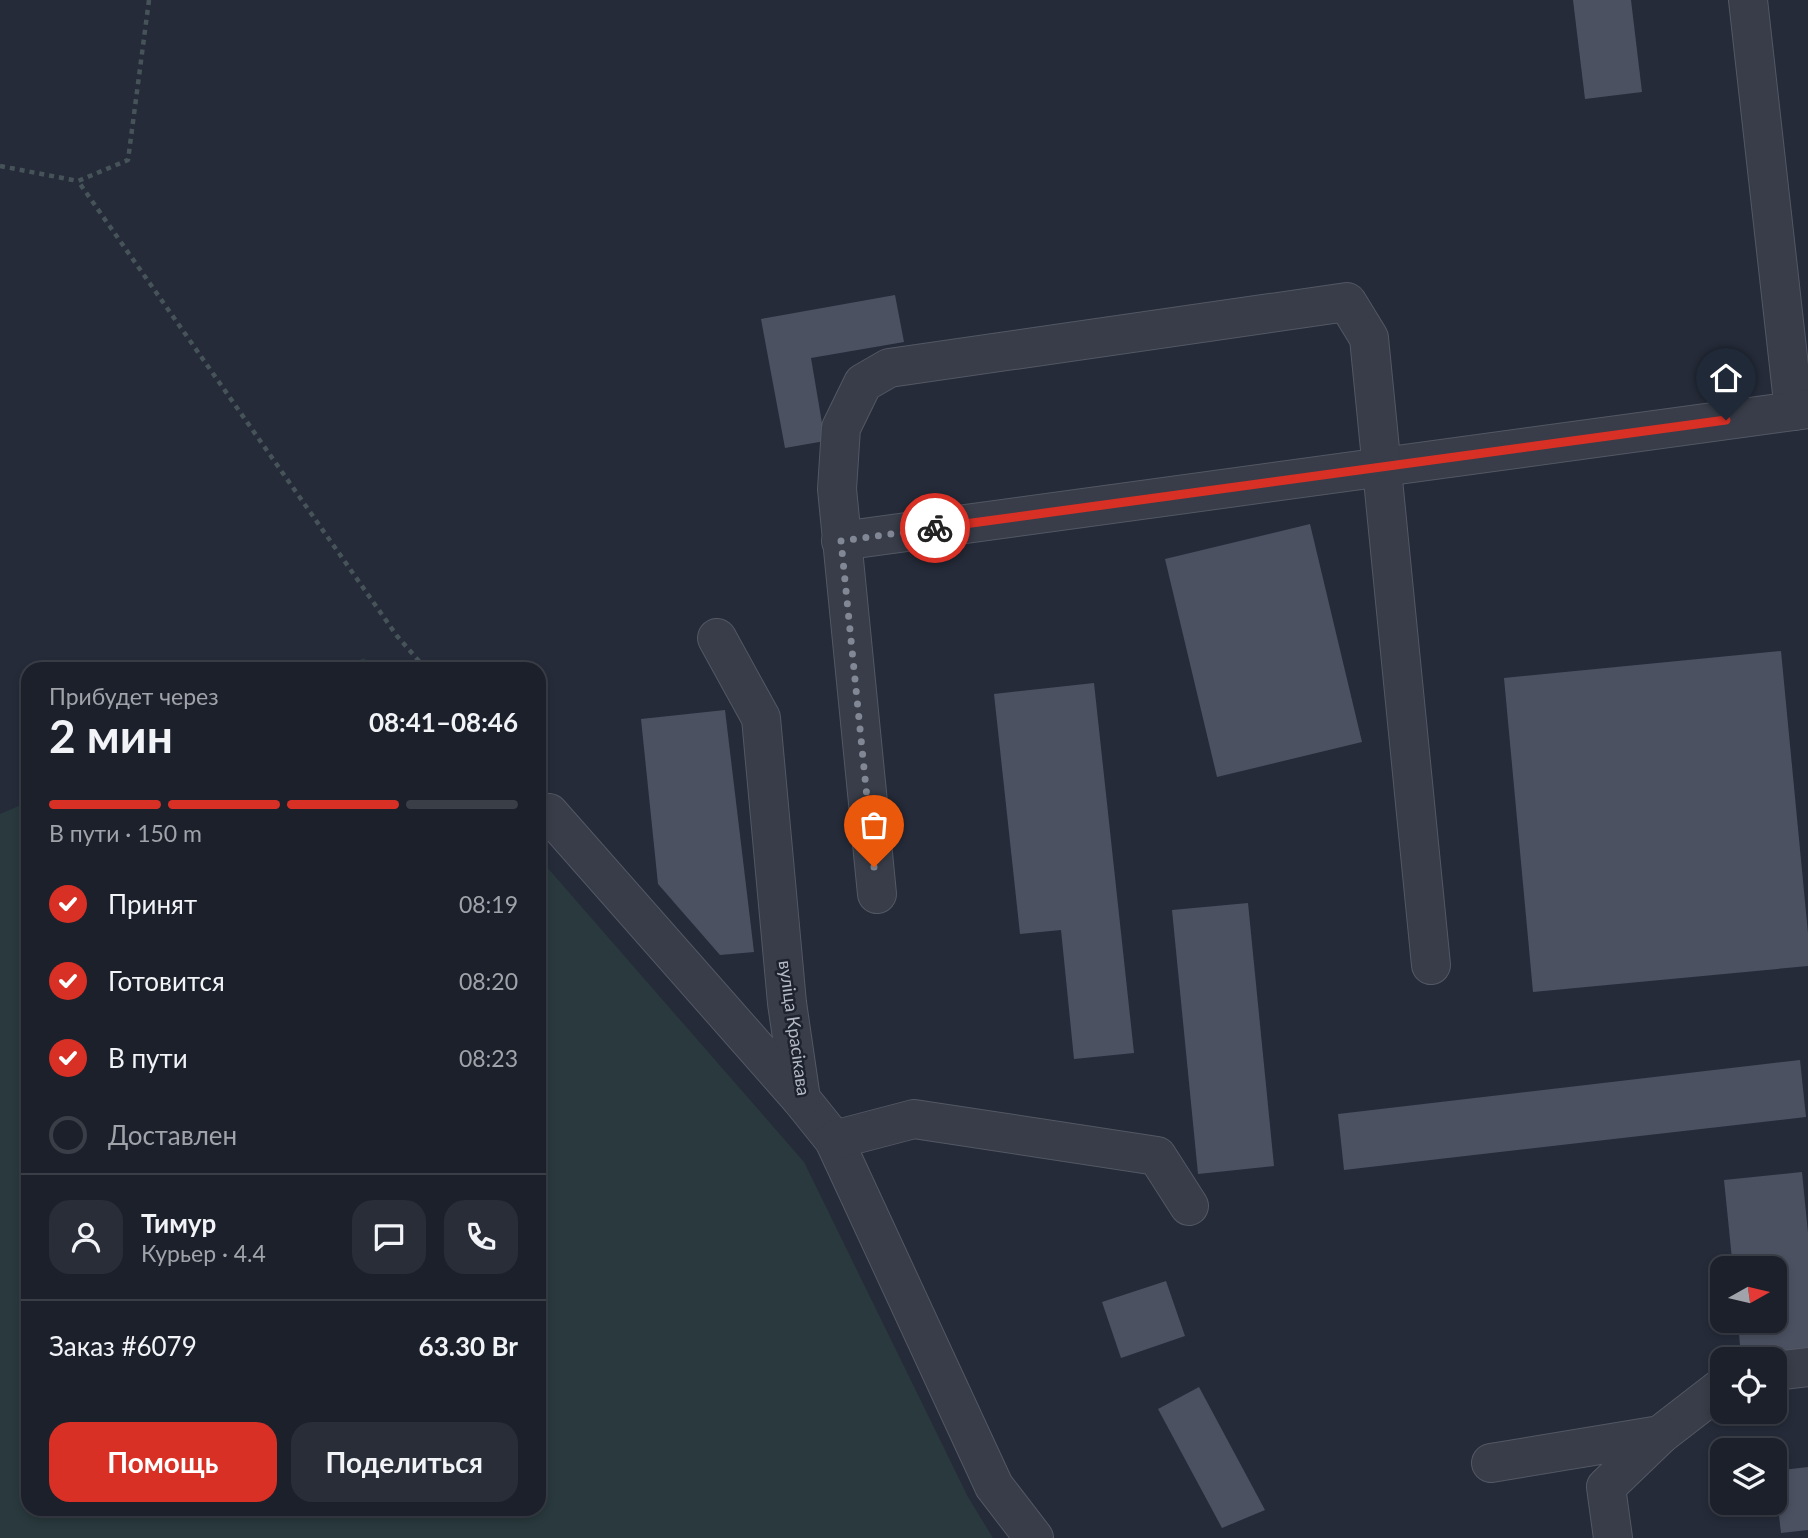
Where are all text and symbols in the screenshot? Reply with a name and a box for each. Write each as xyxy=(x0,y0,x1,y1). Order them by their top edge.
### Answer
pin xyxy=(1696,348,1756,420)
icon: home xyxy=(1707,359,1745,397)
courier xyxy=(900,493,970,563)
icon: bike xyxy=(916,509,954,547)
text: Прибудет через xyxy=(49,682,219,710)
text: 08:41–08:46 xyxy=(369,706,518,738)
text: 2 мин xyxy=(49,708,173,763)
pin xyxy=(844,795,904,867)
icon: bag xyxy=(855,806,893,844)
text: В пути · 150 m xyxy=(49,819,202,847)
icon: check xyxy=(49,885,87,923)
text: Принят xyxy=(108,888,197,920)
text: 08:19 xyxy=(459,890,518,918)
street label: вуліца Красікава xyxy=(775,959,815,1097)
icon: check xyxy=(49,962,87,1000)
text: Готовится xyxy=(108,965,225,997)
text: 08:20 xyxy=(459,967,518,995)
icon: check xyxy=(49,1039,87,1077)
text: В пути xyxy=(108,1042,188,1074)
text: 08:23 xyxy=(459,1044,518,1072)
text: Доставлен xyxy=(108,1119,237,1151)
button: person xyxy=(49,1200,123,1274)
button: chat xyxy=(352,1200,426,1274)
button: phone xyxy=(444,1200,518,1274)
text: Тимур xyxy=(141,1207,216,1239)
text: Курьер · 4.4 xyxy=(141,1239,266,1267)
north arrow xyxy=(1710,1256,1787,1334)
map controls xyxy=(1710,1256,1787,1515)
text: Заказ #6079 xyxy=(49,1330,197,1362)
text: 63.30 Br xyxy=(419,1330,518,1362)
button: locate xyxy=(1710,1347,1787,1424)
button: Помощь xyxy=(49,1422,277,1502)
button: Поделиться xyxy=(291,1422,518,1502)
button: layers xyxy=(1710,1438,1787,1515)

